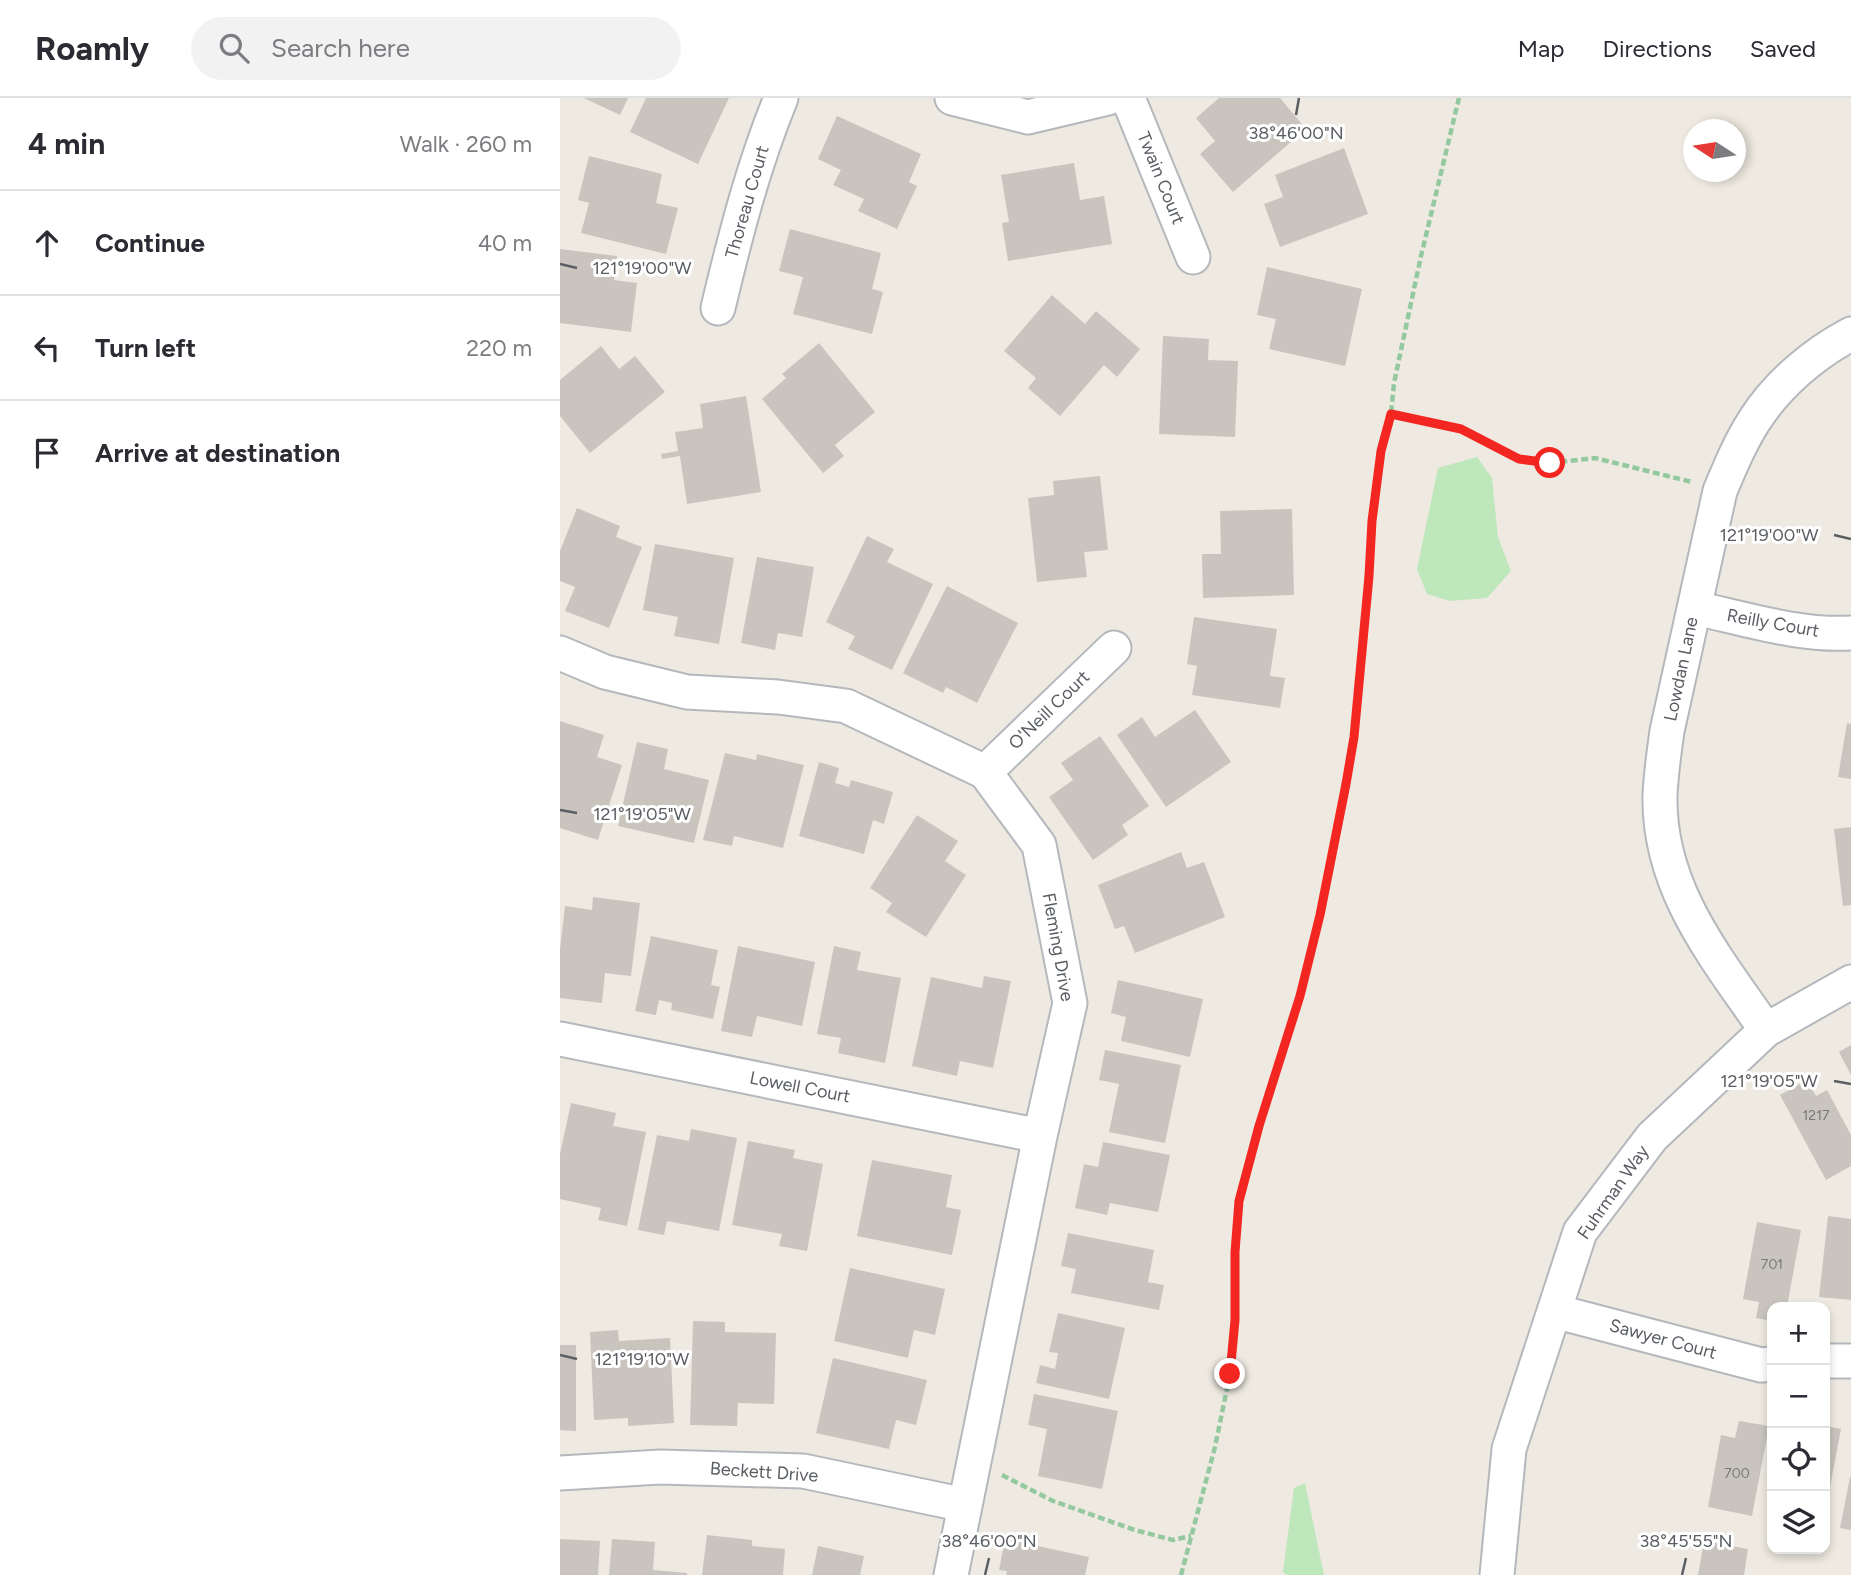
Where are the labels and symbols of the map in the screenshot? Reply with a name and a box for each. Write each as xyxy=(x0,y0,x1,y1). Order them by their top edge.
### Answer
north arrow xyxy=(1683,119,1746,182)
text: 38°46'00"N xyxy=(1248,122,1344,144)
street label: Twain Court xyxy=(1132,129,1190,228)
street label: Thoreau Court xyxy=(720,143,774,261)
text: 121°19'00"W xyxy=(593,257,692,279)
route start xyxy=(1534,447,1565,478)
text: 121°19'00"W xyxy=(1720,524,1819,546)
street label: Reilly Court xyxy=(1725,604,1821,642)
street label: Lowdan Lane xyxy=(1659,615,1703,723)
street label: O'Neill Court xyxy=(1004,666,1094,754)
text: 121°19'05"W xyxy=(593,803,692,825)
street label: Fleming Drive xyxy=(1038,891,1078,1003)
street label: Lowell Court xyxy=(748,1066,852,1108)
text: 121°19'05"W xyxy=(1720,1070,1819,1092)
house number: 1217 xyxy=(1803,1107,1830,1124)
street label: Fuhrman Way xyxy=(1572,1140,1654,1243)
house number: 701 xyxy=(1761,1256,1783,1273)
street label: Sawyer Court xyxy=(1607,1314,1719,1364)
text: 121°19'10"W xyxy=(595,1348,690,1370)
route end xyxy=(1214,1358,1245,1389)
street label: Beckett Drive xyxy=(709,1457,819,1487)
house number: 700 xyxy=(1724,1465,1750,1482)
text: 38°46'00"N xyxy=(941,1530,1037,1552)
text: 38°45'55"N xyxy=(1639,1530,1733,1552)

